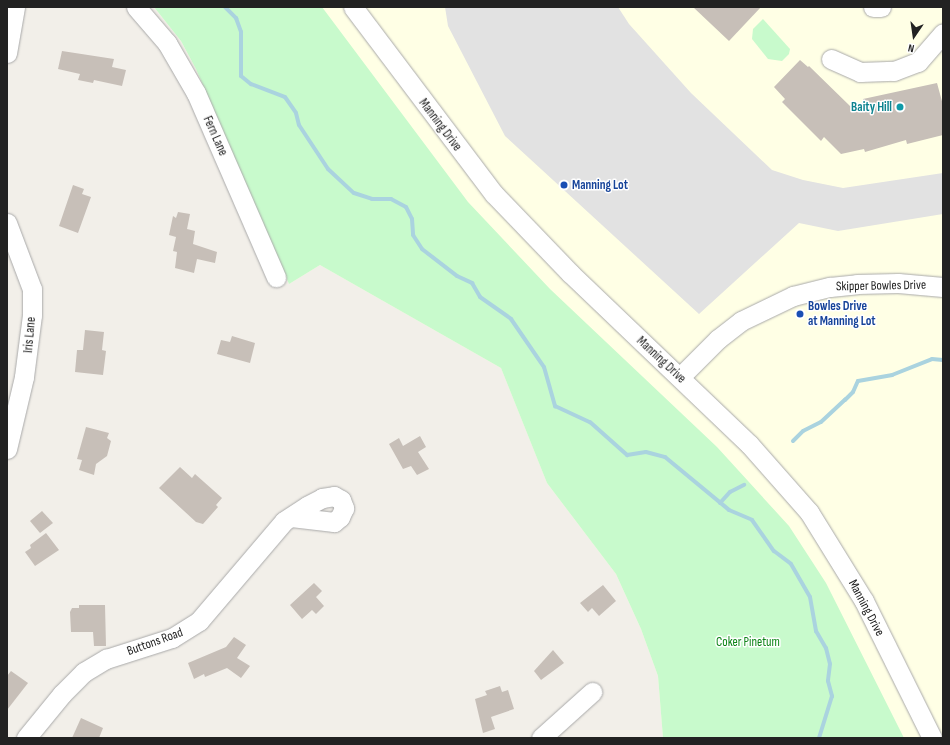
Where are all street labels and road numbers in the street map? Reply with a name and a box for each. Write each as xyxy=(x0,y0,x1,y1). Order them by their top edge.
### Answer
street label: Manning Drive xyxy=(415,96,465,154)
street label: Fern Lane xyxy=(199,114,231,158)
street label: Skipper Bowles Drive xyxy=(836,277,926,295)
street label: Iris Lane xyxy=(21,316,39,354)
street label: Manning Drive xyxy=(633,333,689,387)
street label: Manning Drive xyxy=(845,577,887,639)
street label: Buttons Road xyxy=(125,625,185,659)

